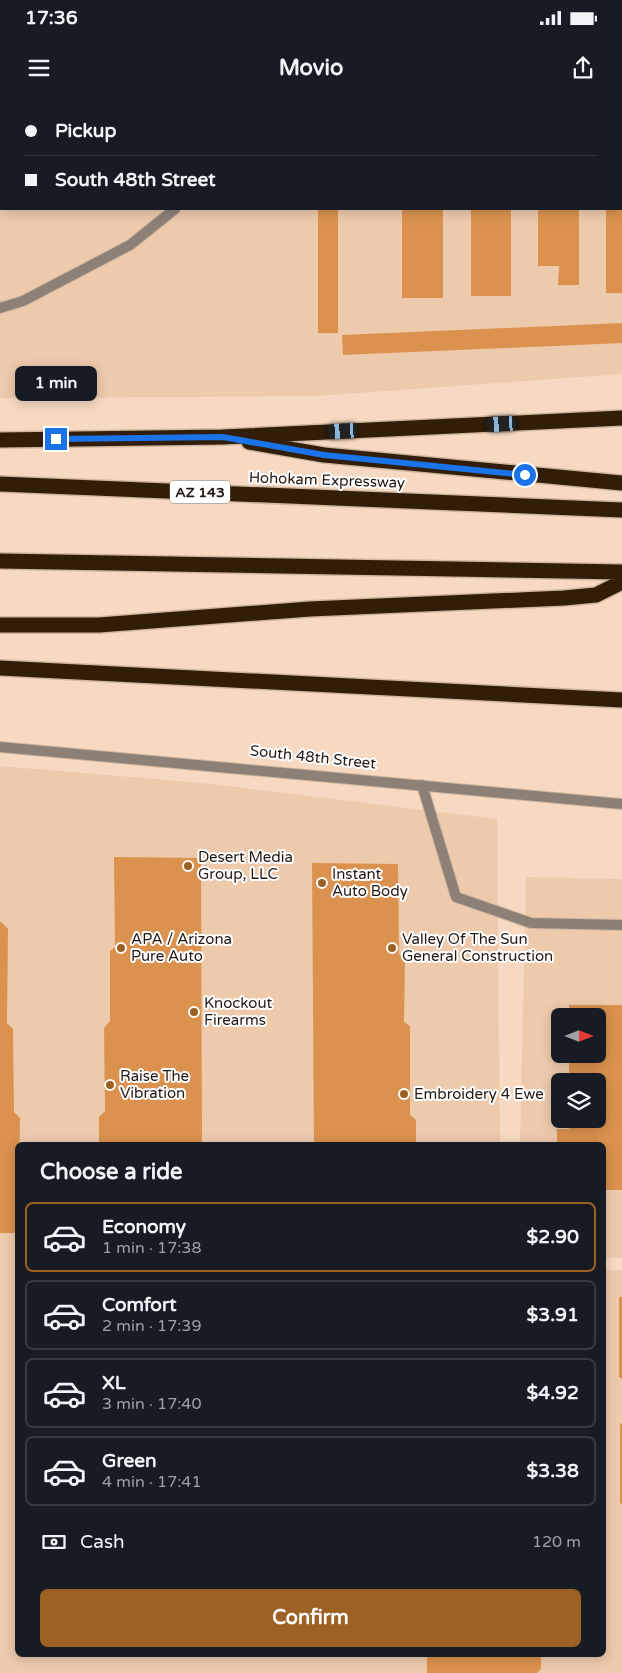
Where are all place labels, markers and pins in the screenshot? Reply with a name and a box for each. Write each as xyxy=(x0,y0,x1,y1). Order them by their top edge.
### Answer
place label: Desert Media Group, LLC xyxy=(198,848,293,883)
marker: Desert Media Group, LLC xyxy=(182,860,194,872)
place label: Instant Auto Body xyxy=(332,865,408,900)
marker: Instant Auto Body xyxy=(316,877,328,889)
place label: APA / Arizona Pure Auto xyxy=(131,930,232,965)
place label: Valley Of The Sun General Construction xyxy=(402,930,553,965)
marker: APA / Arizona Pure Auto xyxy=(115,942,127,954)
marker: Valley Of The Sun General Construction xyxy=(386,942,398,954)
place label: Knockout Firearms xyxy=(204,994,273,1029)
marker: Knockout Firearms xyxy=(188,1006,200,1018)
place label: Raise The Vibration xyxy=(120,1067,189,1102)
marker: Raise The Vibration xyxy=(104,1079,116,1091)
place label: Embroidery 4 Ewe xyxy=(414,1085,544,1103)
marker: Embroidery 4 Ewe xyxy=(398,1088,410,1100)

